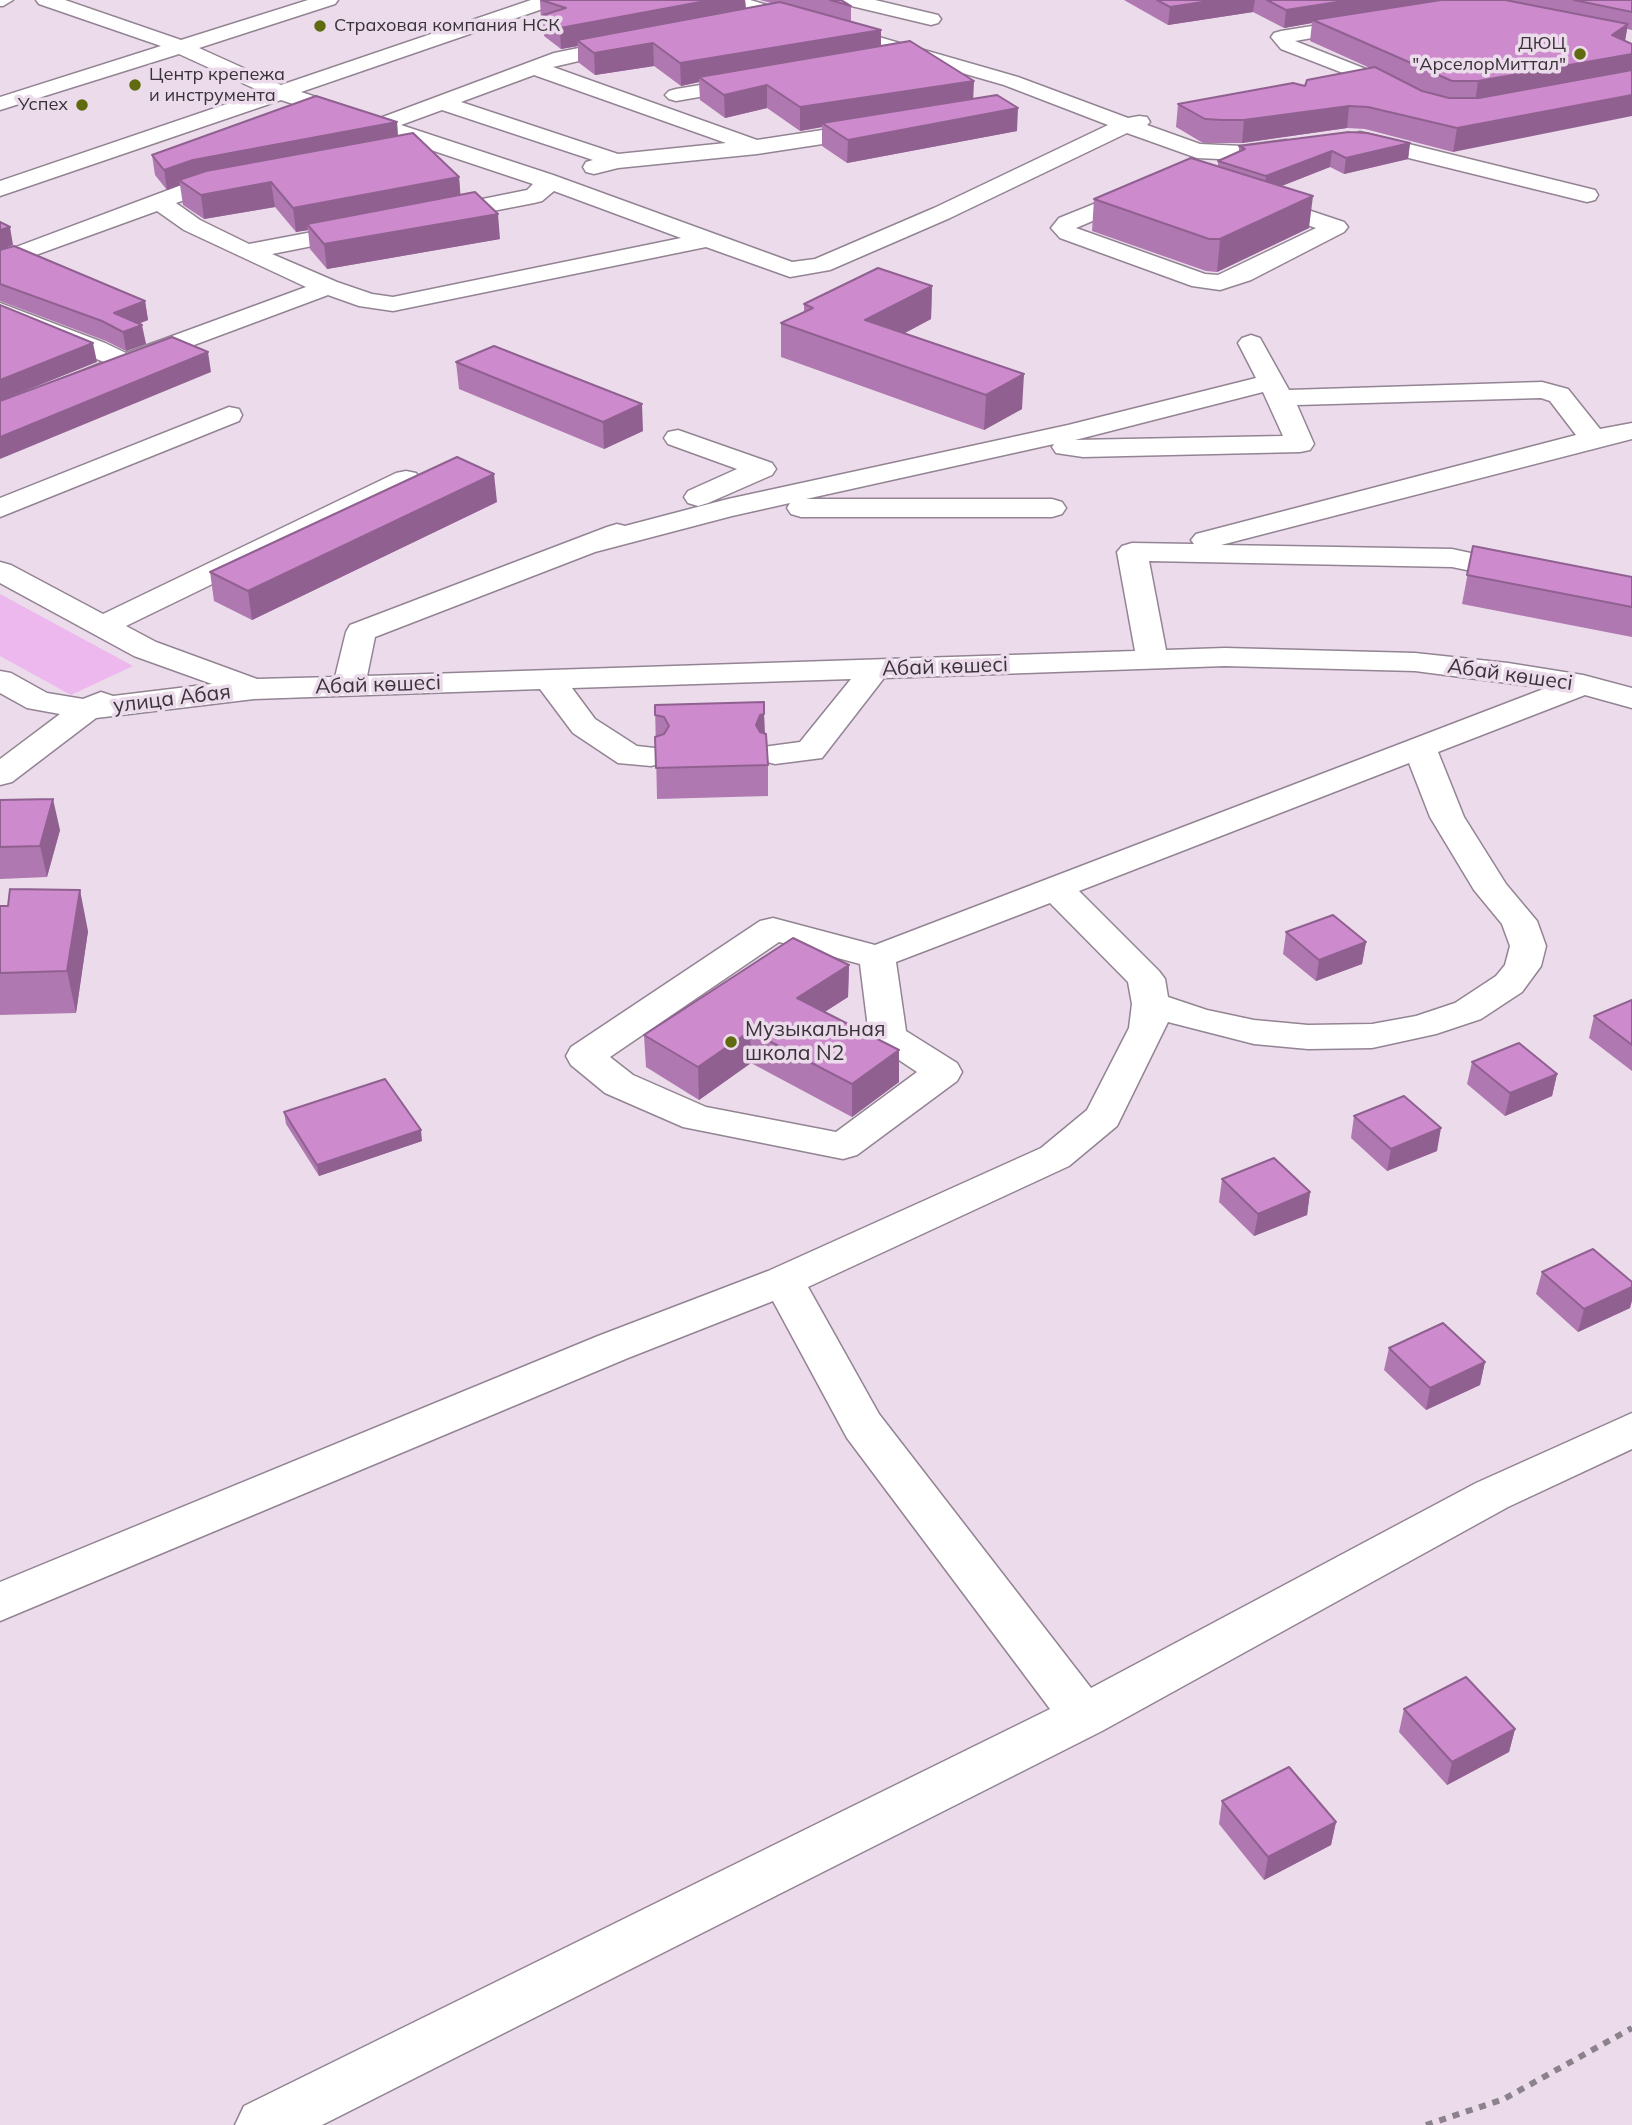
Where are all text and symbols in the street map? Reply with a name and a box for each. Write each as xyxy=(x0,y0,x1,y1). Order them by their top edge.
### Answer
place label: Страховая компания НСК xyxy=(334,15,560,37)
marker: Страховая компания НСК xyxy=(312,18,328,34)
place label: ДЮЦ "АрселорМиттал" xyxy=(1412,33,1566,76)
marker: ДЮЦ "АрселорМиттал" xyxy=(1572,46,1588,62)
place label: Центр крепежа и инструмента xyxy=(149,64,285,106)
marker: Центр крепежа и инструмента xyxy=(127,77,143,93)
place label: Успех xyxy=(18,94,68,116)
marker: Успех xyxy=(74,97,90,113)
street label: Абай көшесі xyxy=(882,652,1008,682)
street label: Абай көшесі xyxy=(1446,654,1574,696)
street label: Абай көшесі xyxy=(315,670,441,700)
street label: улица Абая xyxy=(112,679,232,719)
place label: Музыкальная школа N2 xyxy=(745,1017,885,1067)
marker: Музыкальная школа N2 xyxy=(723,1034,739,1050)

